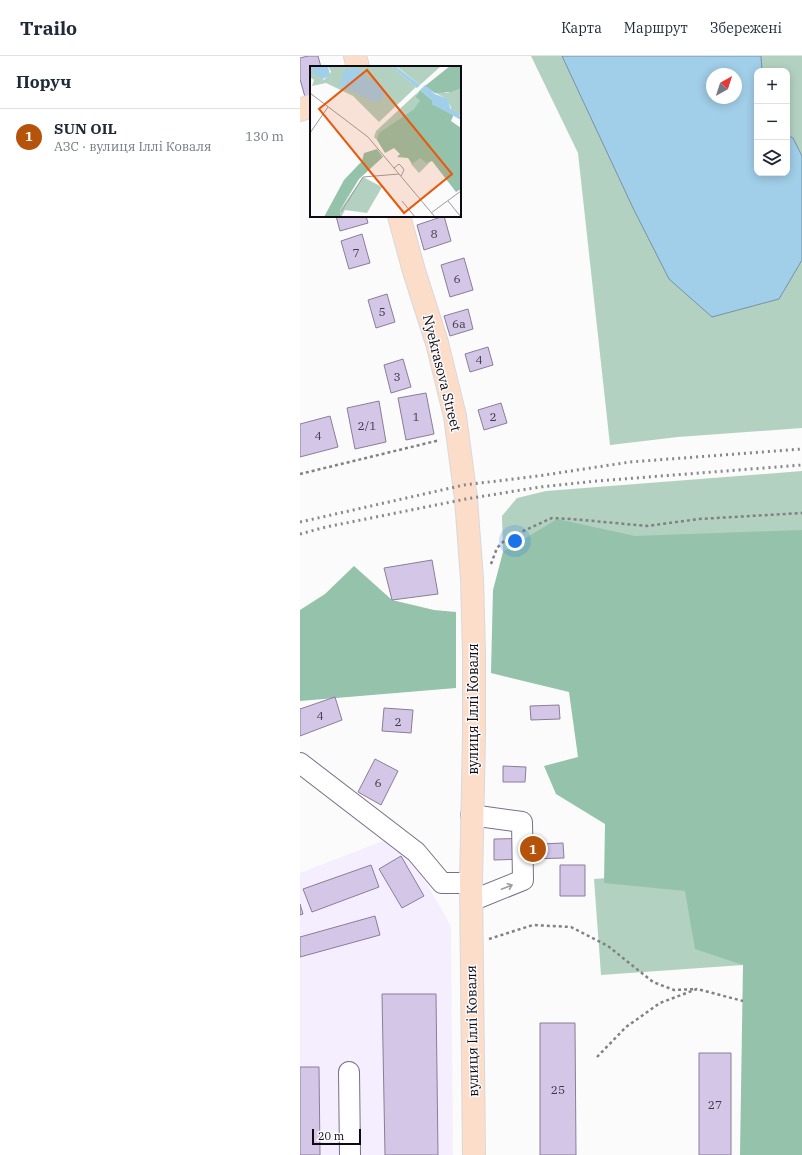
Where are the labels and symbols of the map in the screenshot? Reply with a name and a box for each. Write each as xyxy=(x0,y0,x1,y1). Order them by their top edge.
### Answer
inset map xyxy=(310,66,461,217)
north arrow xyxy=(706,68,742,104)
house number: 8 xyxy=(430,226,438,241)
house number: 7 xyxy=(352,245,360,260)
house number: 6 xyxy=(453,271,461,286)
house number: 5 xyxy=(378,304,386,319)
street label: Nyekrasova Street xyxy=(419,313,465,433)
house number: 6а xyxy=(452,316,466,331)
house number: 4 xyxy=(475,352,483,367)
house number: 3 xyxy=(393,369,401,384)
house number: 1 xyxy=(412,409,420,424)
house number: 2 xyxy=(489,409,497,424)
house number: 2/1 xyxy=(358,418,376,433)
house number: 4 xyxy=(314,428,322,443)
your location xyxy=(505,531,525,551)
street label: вулиця Іллі Коваля xyxy=(464,643,482,775)
house number: 4 xyxy=(316,708,324,723)
house number: 2 xyxy=(394,714,402,729)
house number: 6 xyxy=(374,775,382,790)
pin: 1 xyxy=(520,834,546,864)
one-way arrow xyxy=(501,882,513,890)
street label: вулиця Іллі Коваля xyxy=(462,965,482,1097)
house number: 25 xyxy=(551,1082,565,1097)
house number: 27 xyxy=(708,1097,722,1112)
scale bar xyxy=(312,1127,361,1146)

